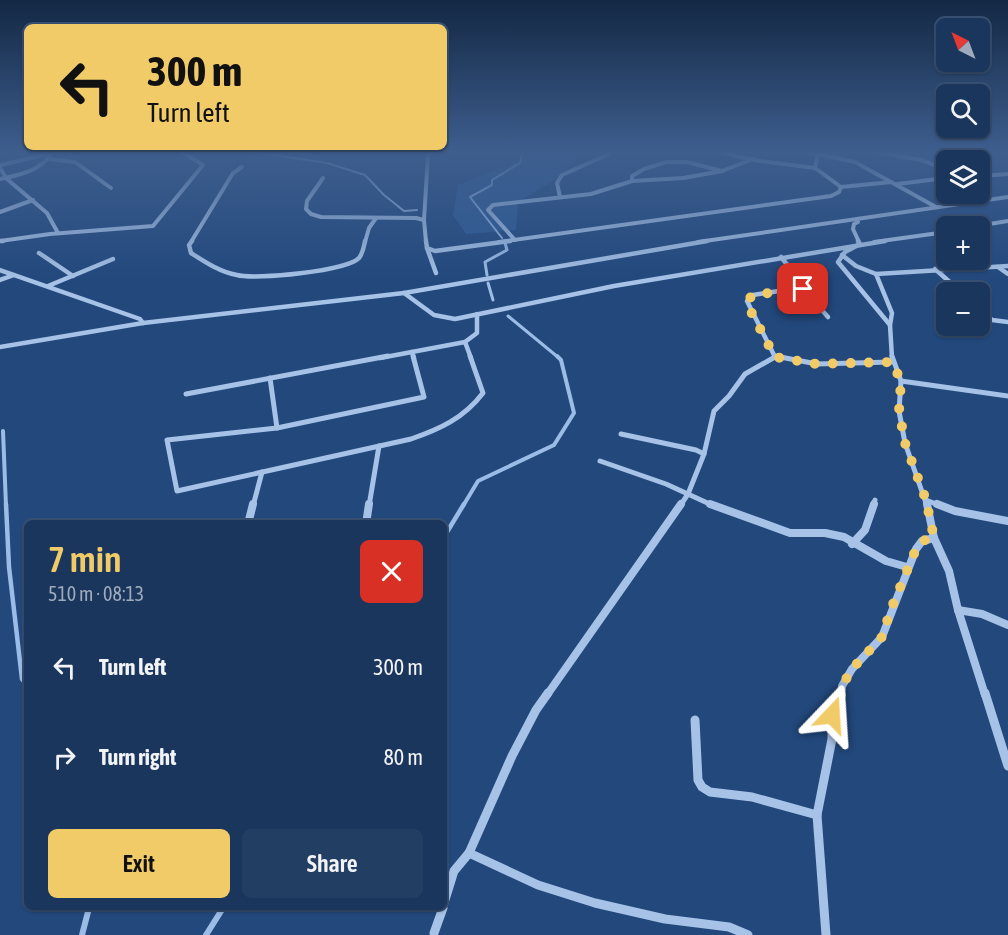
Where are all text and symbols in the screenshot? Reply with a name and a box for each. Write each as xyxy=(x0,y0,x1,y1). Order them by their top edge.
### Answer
north arrow xyxy=(936,18,990,72)
map controls xyxy=(936,18,990,336)
text: 300 m xyxy=(147,47,242,95)
icon: left xyxy=(48,48,126,126)
button: search xyxy=(936,84,990,138)
text: Turn left xyxy=(147,97,230,128)
button: layers xyxy=(936,150,990,204)
button: + xyxy=(936,216,990,270)
pin xyxy=(777,263,828,314)
icon: arrive xyxy=(786,272,819,305)
button: − xyxy=(936,282,990,336)
text: 7 min xyxy=(48,538,122,580)
button: close xyxy=(360,540,423,603)
text: 510 m · 08:13 xyxy=(48,582,144,605)
icon: left xyxy=(48,651,81,684)
text: Turn left xyxy=(99,654,166,680)
text: 300 m xyxy=(373,654,423,680)
position arrow xyxy=(800,683,864,747)
icon: right xyxy=(48,741,81,774)
text: Turn right xyxy=(99,744,176,770)
text: 80 m xyxy=(383,744,423,770)
button: Exit xyxy=(48,829,230,898)
button: Share xyxy=(242,829,423,898)

